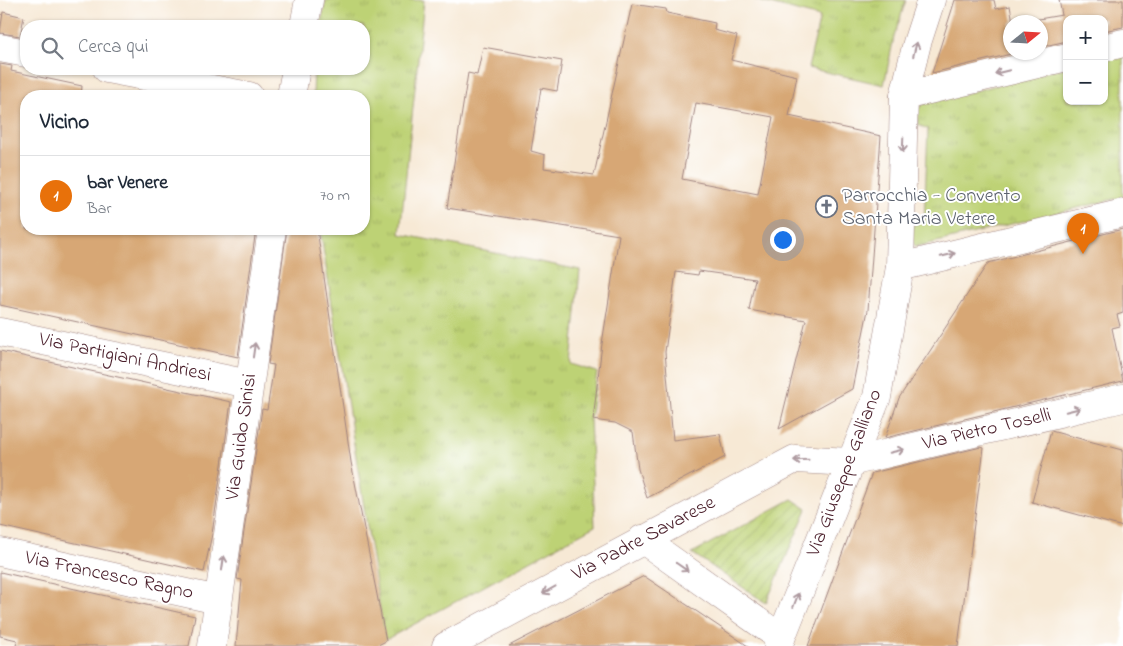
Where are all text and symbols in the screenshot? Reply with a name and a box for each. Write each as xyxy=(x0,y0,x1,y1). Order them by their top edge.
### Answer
north arrow xyxy=(1003,15,1048,60)
map controls xyxy=(1063,15,1108,105)
button: + xyxy=(1063,15,1108,60)
search box xyxy=(20,20,370,75)
icon: search xyxy=(38,34,66,62)
text: Cerca qui xyxy=(78,34,148,61)
one-way arrow xyxy=(911,41,921,57)
button: − xyxy=(1063,60,1108,105)
one-way arrow xyxy=(995,68,1011,77)
text: Vicino xyxy=(40,108,89,138)
one-way arrow xyxy=(898,136,908,153)
text: bar Venere xyxy=(87,170,168,197)
place label: Parrocchia - Convento Santa Maria Vetere xyxy=(842,182,1021,234)
text: 1 xyxy=(53,184,59,208)
text: 70 m xyxy=(320,184,350,208)
church icon: Parrocchia - Convento Santa Maria Vetere xyxy=(814,195,838,219)
text: Bar xyxy=(87,197,111,221)
pin: 1 xyxy=(1067,213,1099,254)
your location xyxy=(770,227,796,253)
one-way arrow xyxy=(939,250,955,259)
street label: Via Partigiani Andriesi xyxy=(35,325,214,391)
one-way arrow xyxy=(249,343,259,359)
street label: Via Guido Sinisi xyxy=(219,372,265,503)
street label: Via Giuseppe Galliano xyxy=(799,385,890,562)
street label: Via Pietro Toselli xyxy=(919,401,1054,459)
one-way arrow xyxy=(1064,405,1080,414)
one-way arrow xyxy=(889,446,905,455)
one-way arrow xyxy=(794,455,810,465)
street label: Via Padre Savarese xyxy=(566,489,721,590)
street label: Via Francesco Ragno xyxy=(21,544,196,609)
one-way arrow xyxy=(219,555,229,571)
one-way arrow xyxy=(674,562,688,572)
one-way arrow xyxy=(542,586,557,595)
one-way arrow xyxy=(792,593,801,609)

